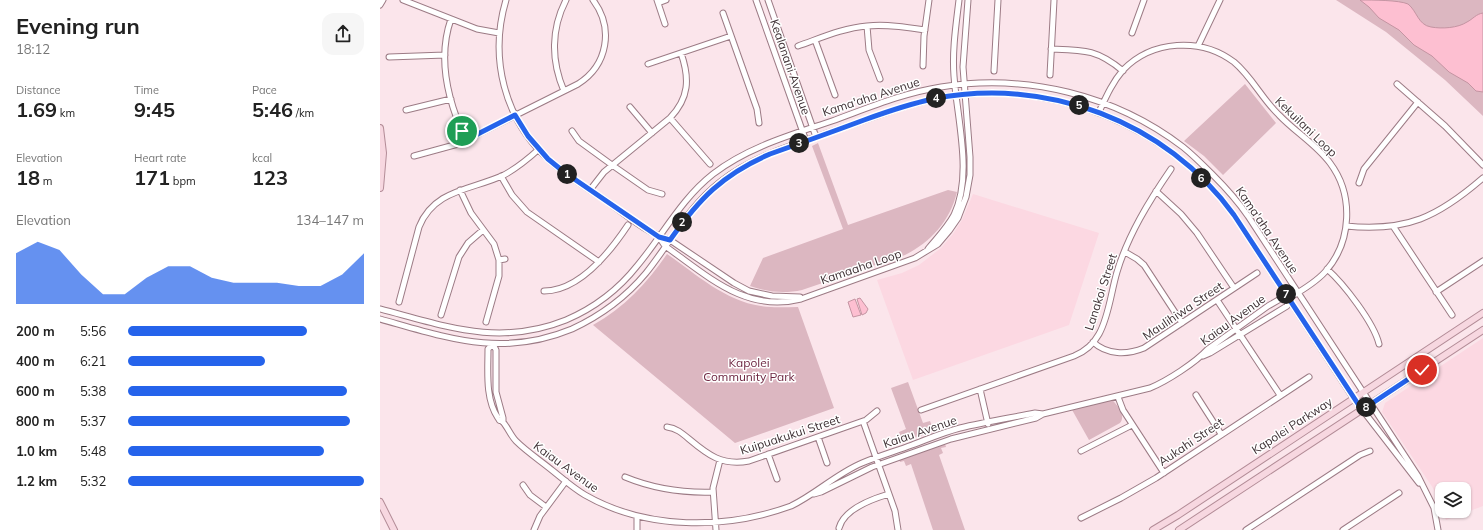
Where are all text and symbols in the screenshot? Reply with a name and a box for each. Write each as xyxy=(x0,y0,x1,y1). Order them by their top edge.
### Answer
text: Evening run xyxy=(16,12,140,40)
button: share xyxy=(322,13,364,55)
street label: Kealanani Avenue xyxy=(767,17,814,117)
text: 18:12 xyxy=(16,41,50,57)
street label: Kama'aha Avenue xyxy=(820,74,921,119)
text: Distance xyxy=(16,83,60,97)
text: Time xyxy=(134,83,159,97)
text: Pace xyxy=(252,83,277,97)
pin: 4 xyxy=(926,88,946,108)
text: 4 xyxy=(933,91,939,105)
street label: Kekuilani Loop xyxy=(1272,93,1340,160)
pin: 5 xyxy=(1069,95,1089,115)
text: 1.69 xyxy=(16,97,57,122)
text: 9:45 xyxy=(134,97,175,122)
text: 5:46 xyxy=(252,97,293,122)
text: 5 xyxy=(1076,98,1082,112)
text: km xyxy=(57,106,75,120)
text: /km xyxy=(293,106,314,120)
pin xyxy=(445,114,479,148)
icon: arrive xyxy=(451,120,473,142)
pin: 3 xyxy=(789,133,809,153)
text: 3 xyxy=(796,136,802,150)
text: Elevation xyxy=(16,151,63,165)
text: Heart rate xyxy=(134,151,186,165)
text: kcal xyxy=(252,151,272,165)
pin: 1 xyxy=(557,164,577,184)
text: 18 xyxy=(16,165,40,190)
text: 171 xyxy=(134,165,170,190)
text: 123 xyxy=(252,165,288,190)
text: 1 xyxy=(564,167,570,181)
pin: 6 xyxy=(1191,168,1211,188)
text: 6 xyxy=(1198,171,1204,185)
text: m xyxy=(40,174,53,188)
text: bpm xyxy=(170,174,196,188)
street label: Kama'aha Avenue xyxy=(1233,183,1302,276)
text: Elevation xyxy=(16,212,71,228)
text: 134–147 m xyxy=(296,212,364,228)
pin: 2 xyxy=(672,212,692,232)
text: 2 xyxy=(679,215,685,229)
street label: Kamaaha Loop xyxy=(818,246,903,287)
street label: Lanakoi Street xyxy=(1081,251,1120,332)
street label: Maulihiwa Street xyxy=(1140,278,1226,343)
pin: 7 xyxy=(1276,284,1296,304)
text: 7 xyxy=(1283,287,1289,301)
street label: Kaiau Avenue xyxy=(1197,291,1268,348)
text: 200 m xyxy=(16,323,55,339)
text: 5:56 xyxy=(80,323,106,339)
text: 400 m xyxy=(16,353,55,369)
text: 6:21 xyxy=(80,353,106,369)
pin xyxy=(1405,353,1439,387)
park label: Kapolei Community Park xyxy=(703,355,796,384)
icon: check xyxy=(1411,359,1433,381)
text: 600 m xyxy=(16,383,55,399)
text: 5:38 xyxy=(80,383,106,399)
street label: Kapolei Parkway xyxy=(1249,394,1335,457)
pin: 8 xyxy=(1356,397,1376,417)
text: 8 xyxy=(1363,400,1369,414)
street label: Kuipuakukui Street xyxy=(738,411,842,458)
street label: Kaiau Avenue xyxy=(881,412,959,451)
text: 800 m xyxy=(16,413,55,429)
text: 5:37 xyxy=(80,413,106,429)
street label: Aukahi Street xyxy=(1155,414,1226,469)
street label: Kaiau Avenue xyxy=(531,438,602,495)
text: 1.0 km xyxy=(16,443,57,459)
text: 5:48 xyxy=(80,443,106,459)
text: 1.2 km xyxy=(16,473,57,489)
text: 5:32 xyxy=(80,473,106,489)
map controls xyxy=(1435,482,1471,518)
button: layers xyxy=(1435,482,1471,518)

